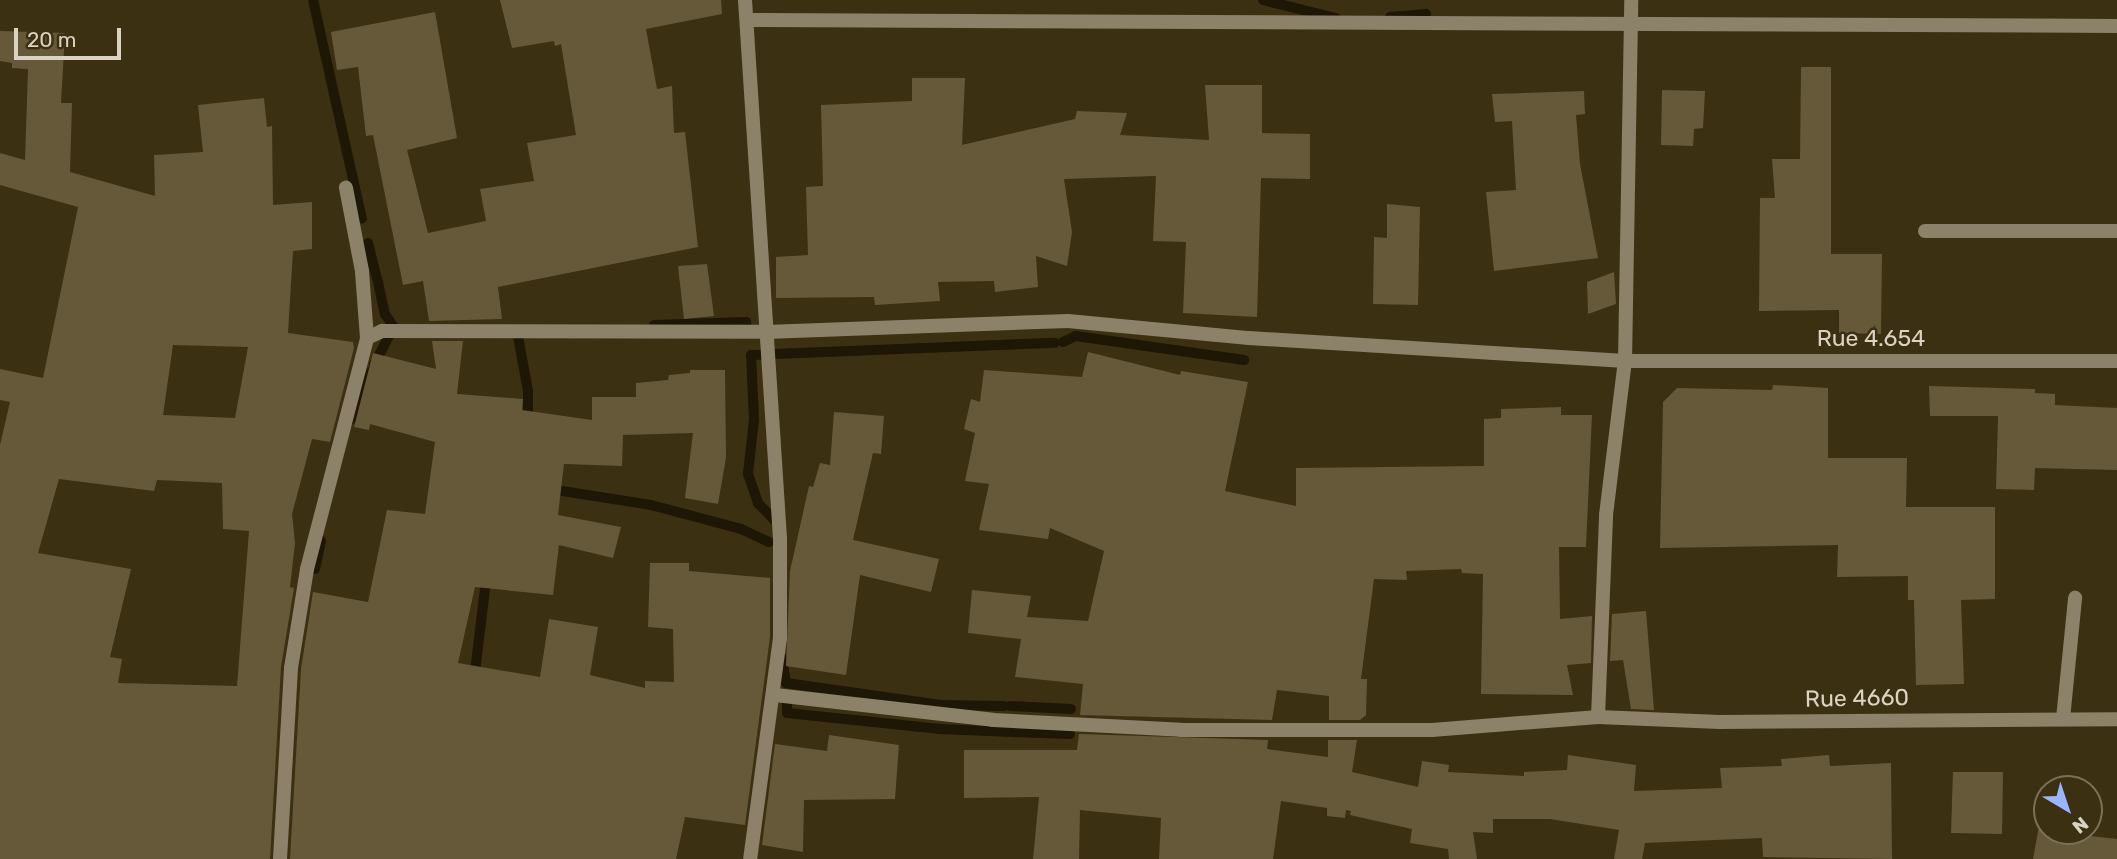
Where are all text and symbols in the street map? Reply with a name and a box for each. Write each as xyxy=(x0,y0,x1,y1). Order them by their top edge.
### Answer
scale bar xyxy=(18,14,124,58)
text: 20 m xyxy=(27,27,76,52)
street label: Rue 4.654 xyxy=(1817,324,1925,352)
street label: Rue 4660 xyxy=(1805,683,1909,713)
north arrow xyxy=(2033,775,2103,845)
text: N xyxy=(2068,812,2093,838)

